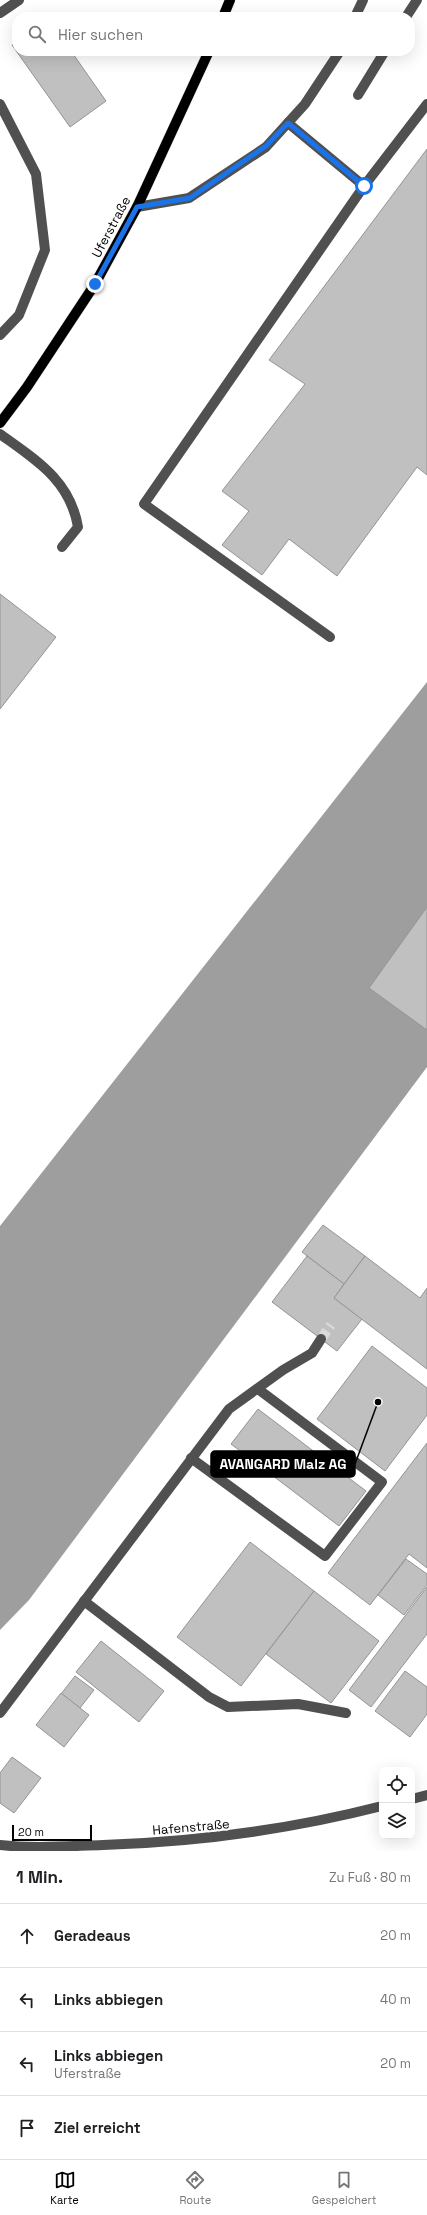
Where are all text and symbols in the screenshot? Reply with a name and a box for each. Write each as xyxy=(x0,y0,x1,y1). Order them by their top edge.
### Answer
search box xyxy=(12,12,415,56)
icon: search xyxy=(26,23,48,45)
text: Hier suchen xyxy=(58,25,143,44)
route start xyxy=(355,177,373,195)
street label: Uferstraße xyxy=(88,193,134,261)
route end xyxy=(86,275,104,293)
callout: AVANGARD Malz AG xyxy=(211,1451,355,1477)
text: AVANGARD Malz AG xyxy=(219,1455,347,1473)
map controls xyxy=(379,1767,415,1839)
button: locate xyxy=(379,1767,415,1803)
button: layers xyxy=(379,1803,415,1839)
street label: Hafenstraße xyxy=(152,1815,230,1839)
scale bar xyxy=(12,1823,92,1842)
text: 20 m xyxy=(18,1825,44,1839)
text: 1 Min. xyxy=(16,1866,63,1888)
text: Zu Fuß · 80 m xyxy=(329,1869,411,1886)
icon: ahead xyxy=(16,1925,38,1947)
text: Geradeaus xyxy=(54,1926,131,1945)
text: 20 m xyxy=(380,1927,411,1944)
icon: left xyxy=(16,1989,38,2011)
text: Links abbiegen xyxy=(54,1990,163,2009)
text: 40 m xyxy=(380,1991,411,2008)
text: Links abbiegen xyxy=(54,2046,163,2065)
icon: left xyxy=(16,2053,38,2075)
text: 20 m xyxy=(380,2055,411,2072)
text: Uferstraße xyxy=(54,2065,121,2082)
icon: arrive xyxy=(16,2117,38,2139)
text: Ziel erreicht xyxy=(54,2118,141,2137)
tab: Karte xyxy=(50,2169,79,2207)
tab: Route xyxy=(179,2169,211,2207)
tab: Gespeichert xyxy=(312,2169,377,2207)

